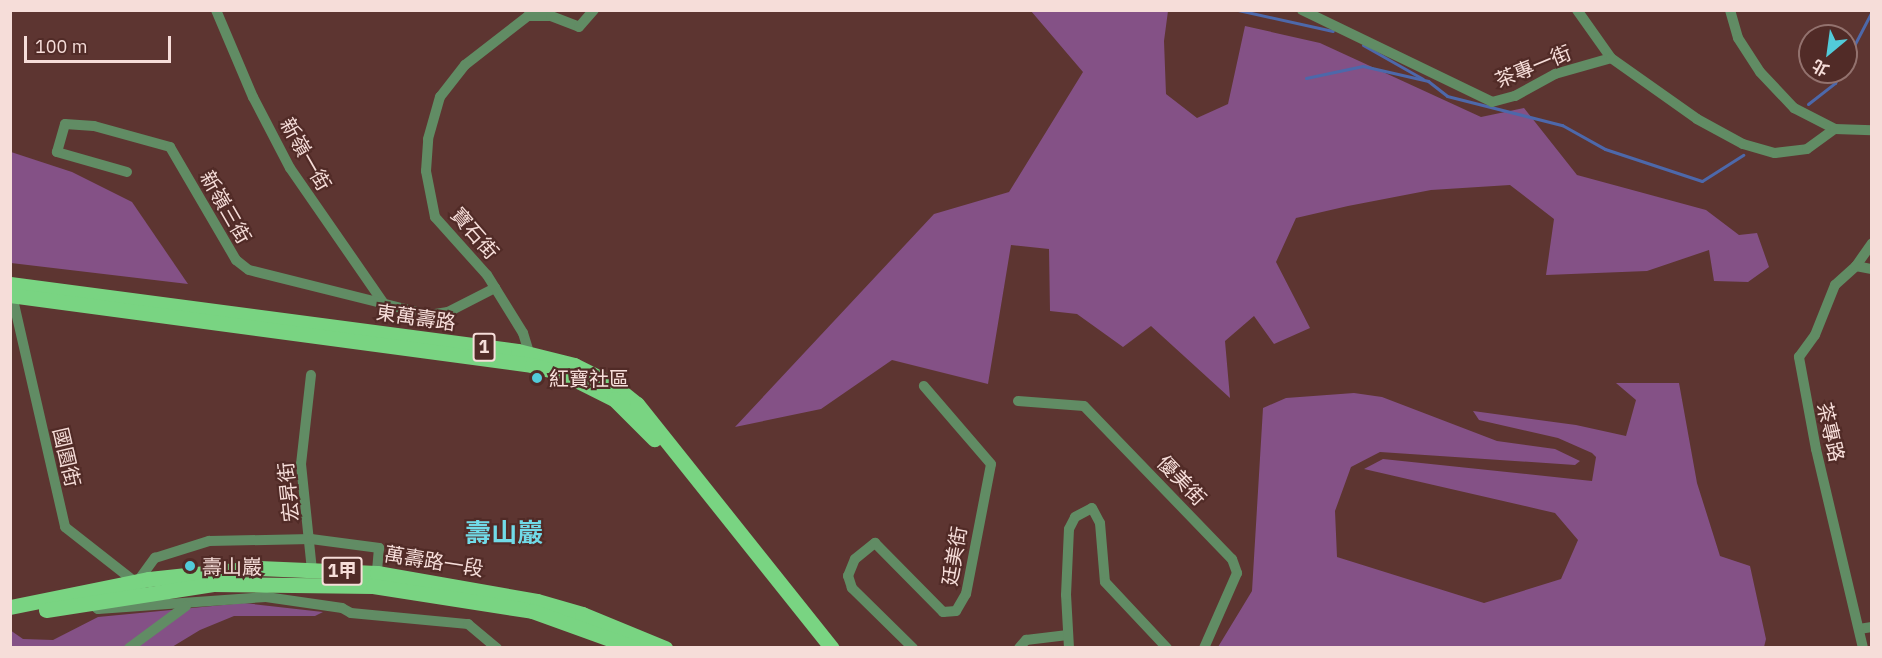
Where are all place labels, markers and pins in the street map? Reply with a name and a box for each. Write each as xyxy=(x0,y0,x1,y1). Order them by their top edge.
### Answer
place label: 紅寶社區 xyxy=(549,366,629,390)
marker: 紅寶社區 xyxy=(530,371,544,385)
place label: 壽山巖 xyxy=(202,554,262,578)
marker: 壽山巖 xyxy=(183,559,197,573)

